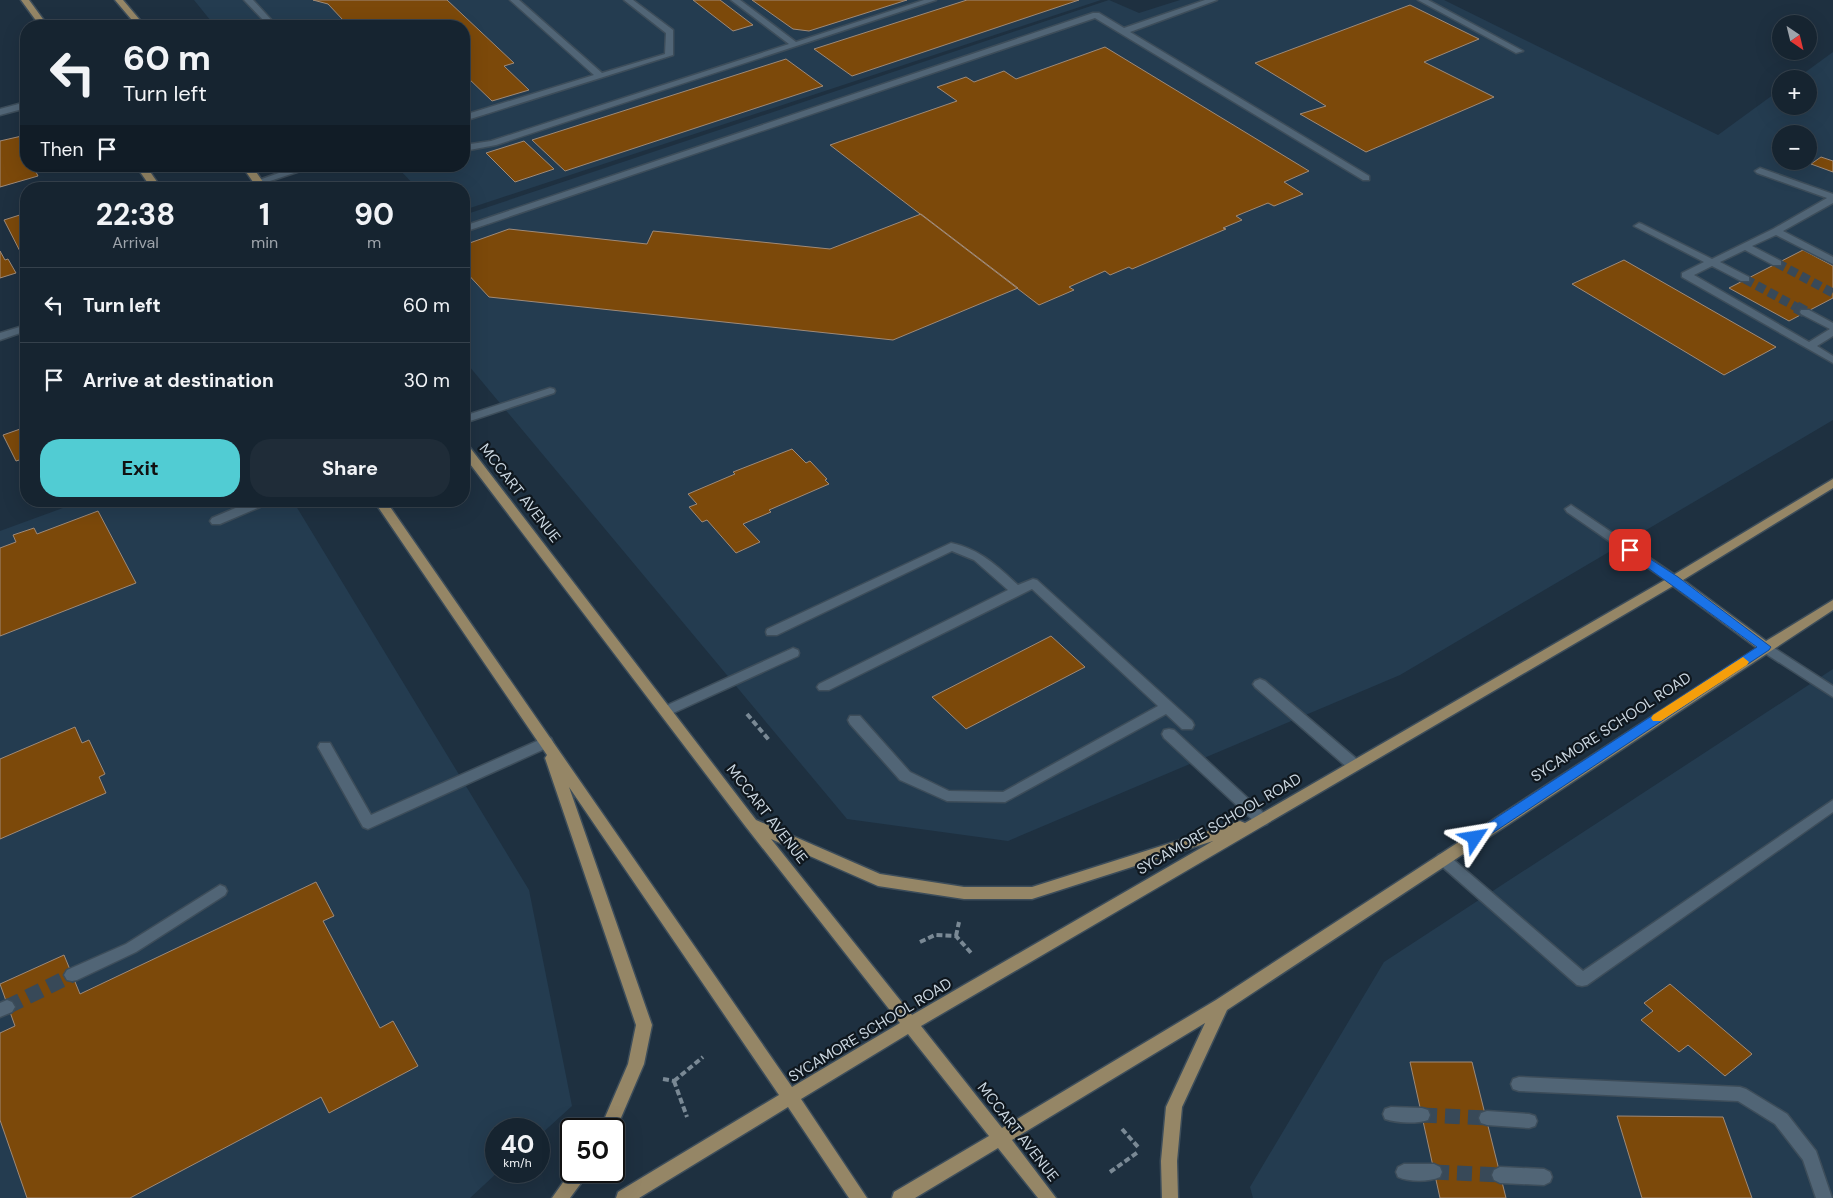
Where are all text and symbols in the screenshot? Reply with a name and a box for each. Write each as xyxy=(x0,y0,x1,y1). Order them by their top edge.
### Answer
north arrow xyxy=(1772,15,1818,60)
map controls xyxy=(1772,15,1817,170)
text: 60 m xyxy=(123,35,211,81)
icon: left xyxy=(40,40,105,105)
button: + xyxy=(1772,70,1817,115)
text: Turn left xyxy=(123,79,207,108)
button: − xyxy=(1772,125,1817,170)
icon: arrive xyxy=(93,135,121,163)
text: Then xyxy=(40,137,83,162)
text: 22:38 xyxy=(96,195,175,234)
text: 1 xyxy=(259,195,270,234)
text: 90 xyxy=(354,195,394,234)
text: Arrival xyxy=(112,232,159,253)
text: min xyxy=(251,232,278,253)
text: m xyxy=(367,232,381,253)
icon: left xyxy=(40,291,68,319)
text: Turn left xyxy=(83,293,161,318)
text: 60 m xyxy=(403,293,450,318)
icon: arrive xyxy=(40,366,68,394)
text: Arrive at destination xyxy=(83,368,274,393)
text: 30 m xyxy=(404,368,450,393)
button: Exit xyxy=(40,439,240,497)
button: Share xyxy=(250,439,450,497)
street label: MCCART AVENUE xyxy=(475,439,565,547)
pin xyxy=(1609,529,1651,571)
icon: arrive xyxy=(1616,536,1644,564)
street label: SYCAMORE SCHOOL ROAD xyxy=(1527,668,1695,786)
street label: MCCART AVENUE xyxy=(722,760,812,868)
street label: SYCAMORE SCHOOL ROAD xyxy=(1133,769,1305,879)
position arrow xyxy=(1448,811,1500,863)
street label: SYCAMORE SCHOOL ROAD xyxy=(785,973,955,1087)
street label: MCCART AVENUE xyxy=(973,1078,1063,1186)
speed limit sign: 50 xyxy=(560,1118,625,1183)
text: 40 xyxy=(501,1128,534,1161)
text: km/h xyxy=(503,1155,532,1171)

